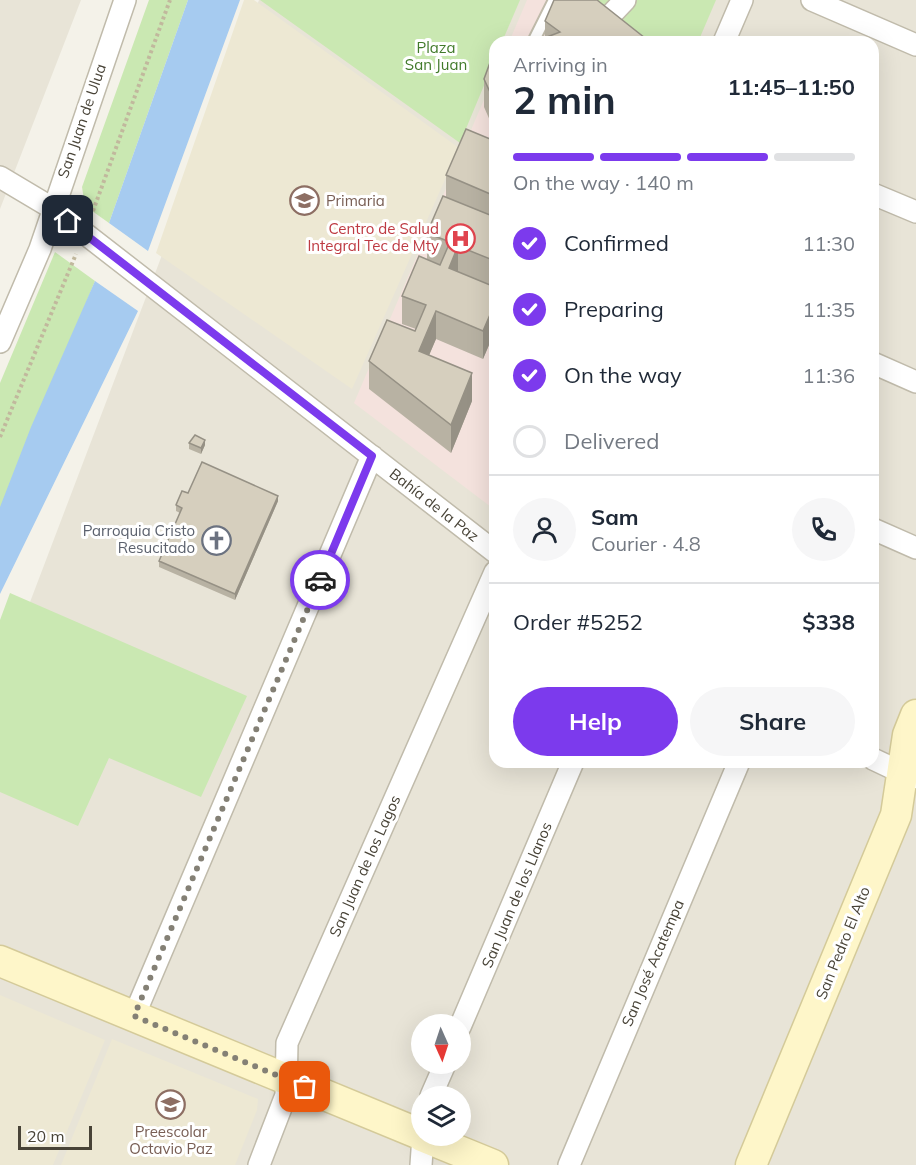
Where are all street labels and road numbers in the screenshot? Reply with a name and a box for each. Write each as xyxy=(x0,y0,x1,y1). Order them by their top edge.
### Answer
street label: San Juan de Ulua xyxy=(53,61,110,180)
street label: Bahía de la Paz xyxy=(386,464,483,546)
street label: San Juan de los Lagos xyxy=(325,792,404,940)
street label: San Juan de los Llanos xyxy=(477,819,556,971)
street label: San Pedro El Alto xyxy=(811,884,874,1002)
street label: San José Acatempa xyxy=(617,897,688,1029)

